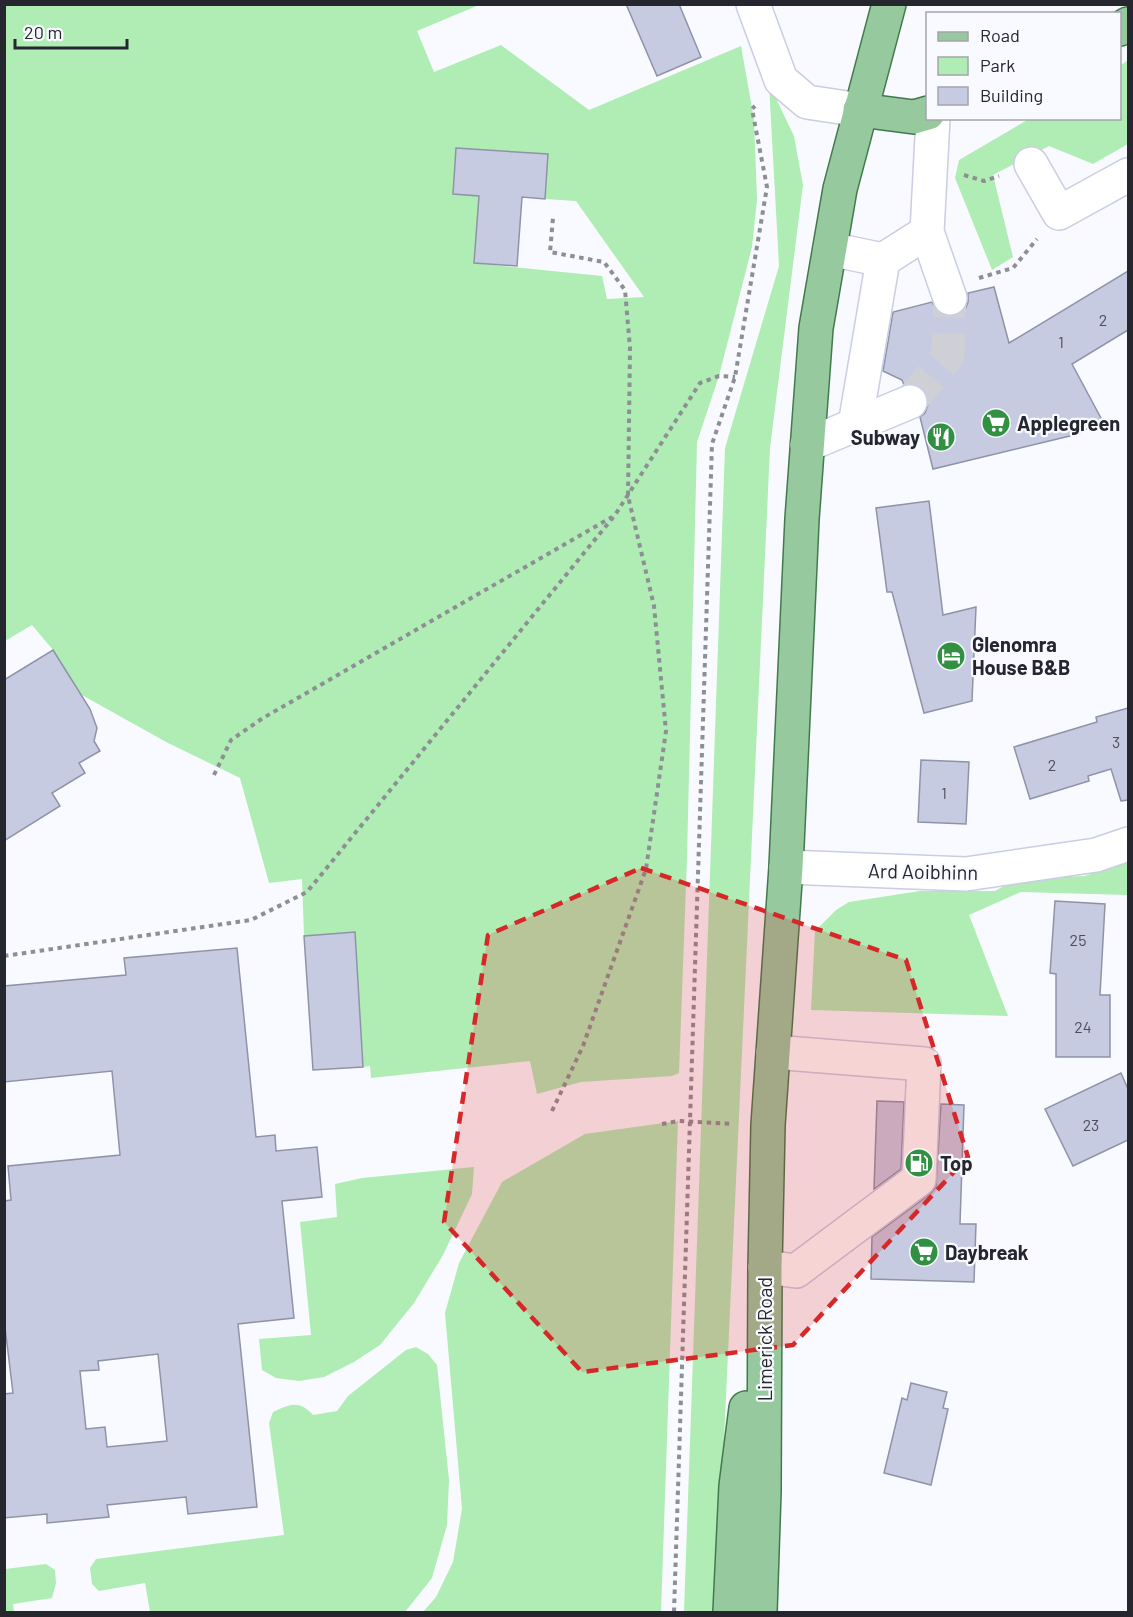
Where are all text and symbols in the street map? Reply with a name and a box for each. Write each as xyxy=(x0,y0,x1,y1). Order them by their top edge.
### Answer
scale bar xyxy=(15,12,128,50)
legend xyxy=(926,12,1121,120)
text: 20 m xyxy=(24,21,62,43)
text: Road xyxy=(980,24,1020,46)
text: Park xyxy=(980,54,1015,76)
text: Building xyxy=(980,84,1043,106)
house number: 2 xyxy=(1099,310,1107,329)
house number: 1 xyxy=(1058,332,1064,351)
supermarket icon: Applegreen xyxy=(980,407,1012,439)
place label: Applegreen xyxy=(1017,411,1120,435)
restaurant icon: Subway xyxy=(925,421,957,453)
place label: Subway xyxy=(851,425,920,449)
place label: Glenomra House B&B xyxy=(972,632,1070,679)
hotel icon: Glenomra House B&B xyxy=(935,640,967,672)
house number: 3 xyxy=(1112,732,1120,751)
house number: 2 xyxy=(1048,755,1056,774)
house number: 1 xyxy=(941,783,947,802)
street label: Ard Aoibhinn xyxy=(868,858,978,884)
house number: 25 xyxy=(1070,930,1086,949)
house number: 24 xyxy=(1074,1017,1092,1036)
house number: 23 xyxy=(1083,1115,1099,1134)
fuel station icon: Top xyxy=(903,1147,935,1179)
place label: Top xyxy=(940,1151,973,1175)
supermarket icon: Daybreak xyxy=(908,1236,940,1268)
place label: Daybreak xyxy=(945,1240,1029,1264)
street label: Limerick Road xyxy=(752,1277,776,1401)

